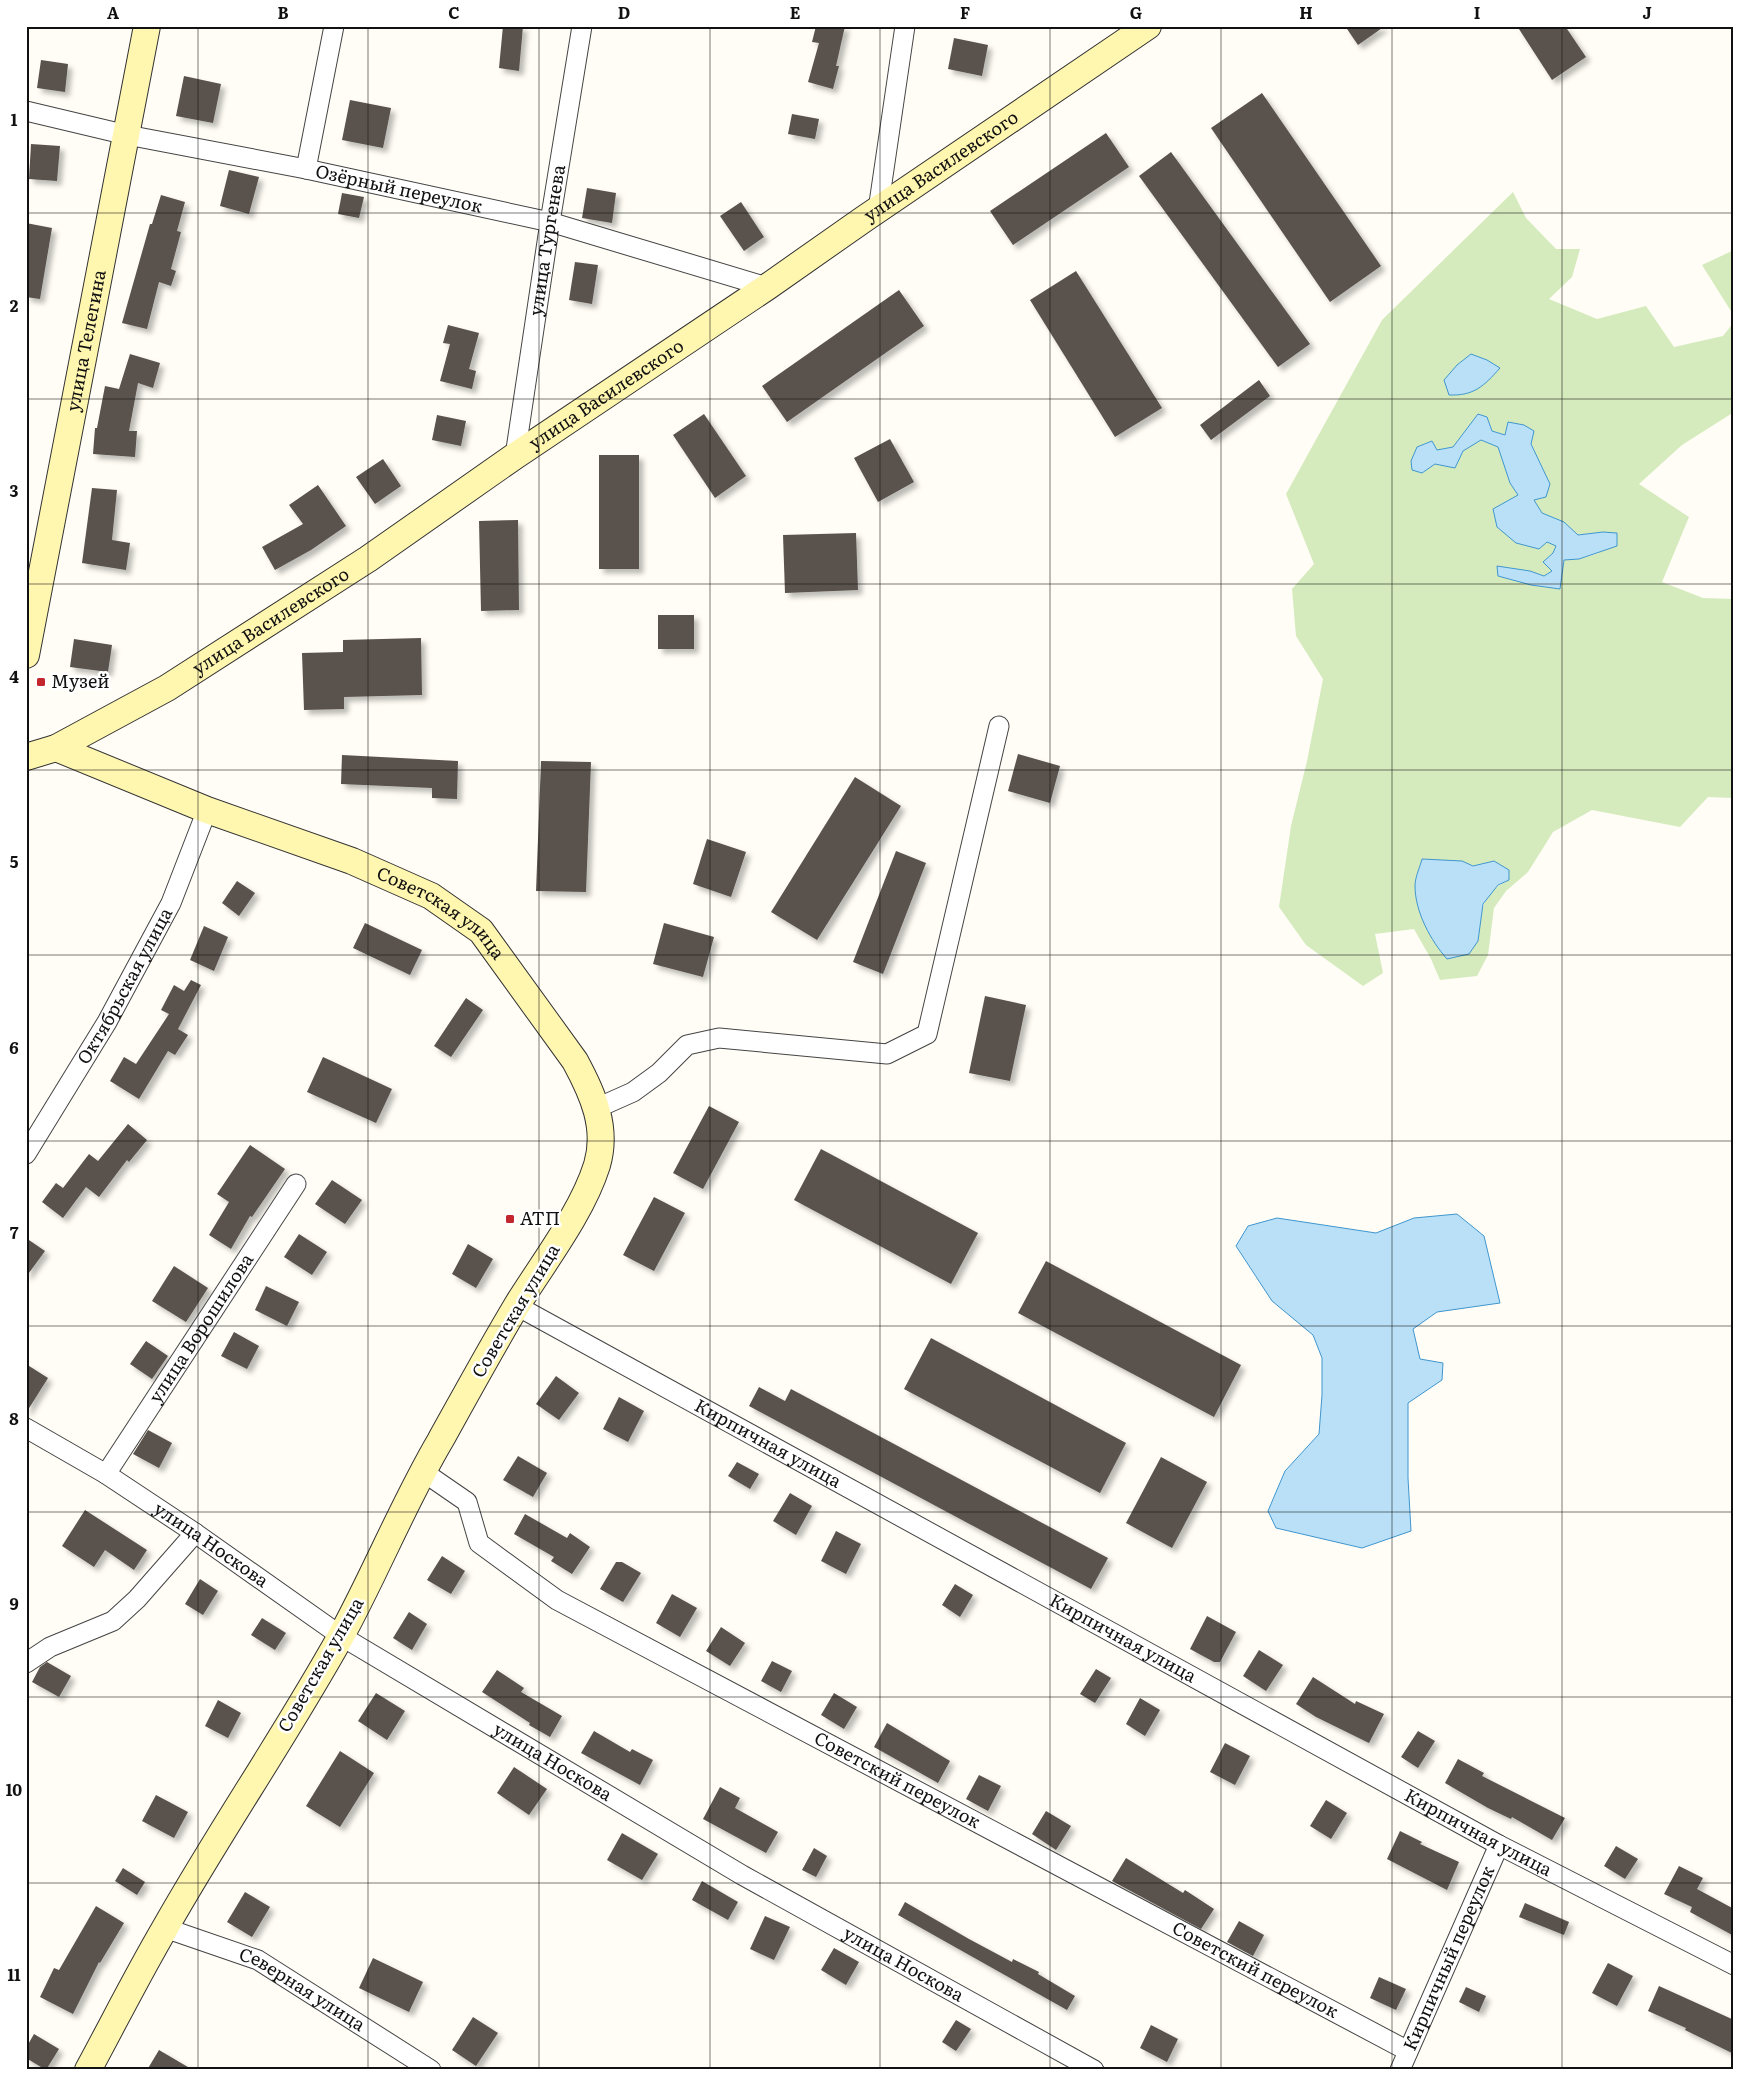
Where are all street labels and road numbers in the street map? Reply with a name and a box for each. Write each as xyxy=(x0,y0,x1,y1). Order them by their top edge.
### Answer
street label: улица Василевского xyxy=(858,103,1023,228)
street label: Озёрный переулок xyxy=(313,156,485,219)
street label: улица Тургенева xyxy=(521,162,571,318)
street label: улица Телегина xyxy=(58,267,112,414)
street label: улица Василевского xyxy=(523,332,689,455)
street label: улица Василевского xyxy=(186,560,354,680)
street label: Советская улица xyxy=(373,859,512,965)
street label: Октябрьская улица xyxy=(69,902,178,1069)
street label: Советская улица xyxy=(464,1238,566,1382)
street label: улица Ворошилова xyxy=(141,1247,259,1408)
street label: Кирпичная улица xyxy=(690,1391,847,1494)
street label: улица Носкова xyxy=(149,1494,275,1593)
street label: Кирпичная улица xyxy=(1045,1586,1202,1689)
street label: Советская улица xyxy=(270,1591,370,1737)
street label: улица Носкова xyxy=(489,1715,618,1807)
street label: Советский переулок xyxy=(810,1724,986,1834)
street label: Кирпичная улица xyxy=(1400,1781,1558,1882)
street label: Кирпичный переулок xyxy=(1395,1861,1500,2054)
street label: Советский переулок xyxy=(1168,1913,1344,2024)
street label: улица Носкова xyxy=(839,1919,970,2008)
street label: Северная улица xyxy=(236,1940,371,2037)

